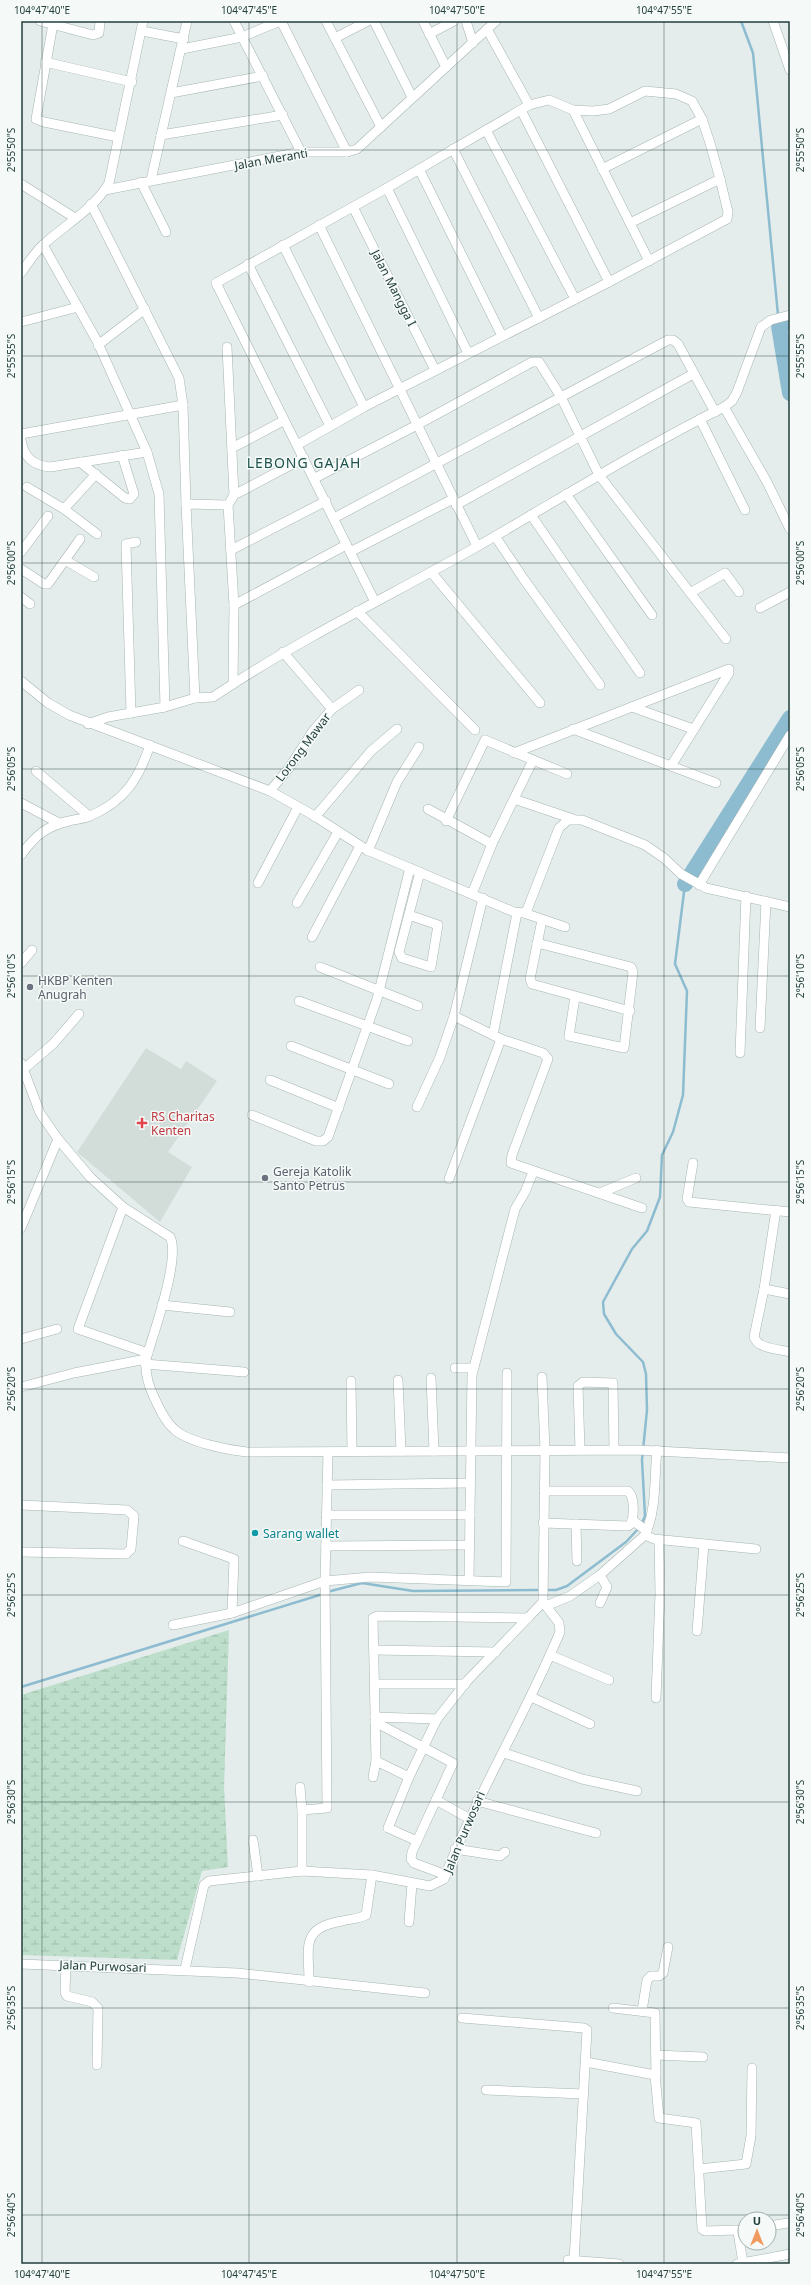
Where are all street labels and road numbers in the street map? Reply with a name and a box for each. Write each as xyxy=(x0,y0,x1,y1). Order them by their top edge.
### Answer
street label: Jalan Meranti xyxy=(232,144,309,174)
street label: Jalan Mangga I xyxy=(367,246,421,329)
street label: Lorong Mawar xyxy=(271,709,335,785)
street label: Jalan Purwosari xyxy=(439,1789,489,1876)
street label: Jalan Purwosari xyxy=(58,1956,147,1976)

